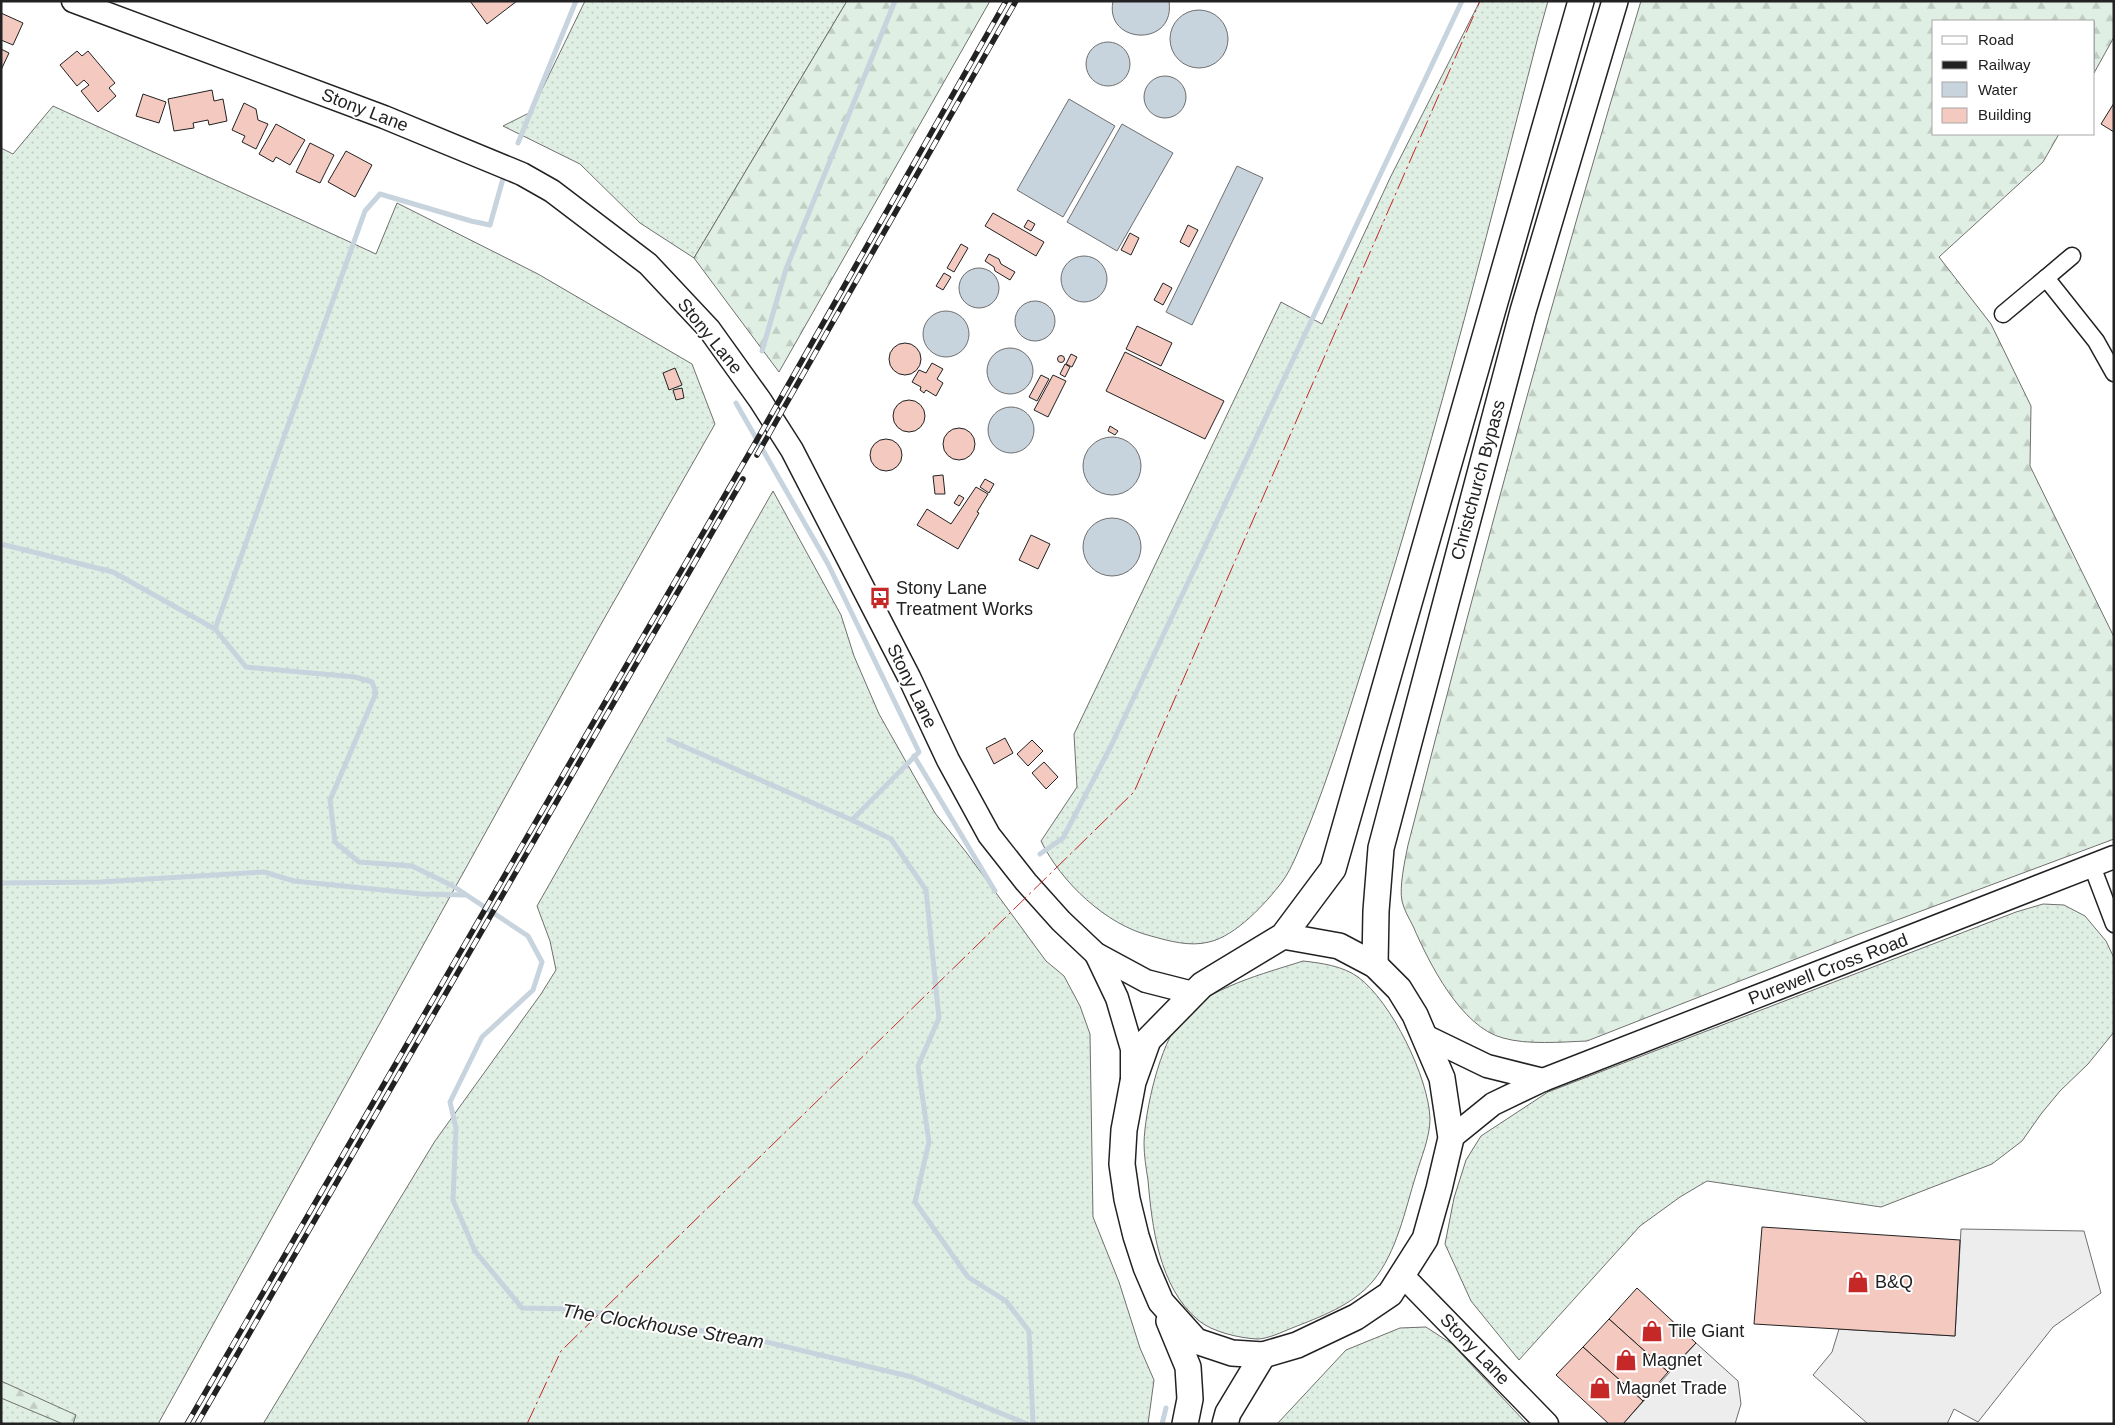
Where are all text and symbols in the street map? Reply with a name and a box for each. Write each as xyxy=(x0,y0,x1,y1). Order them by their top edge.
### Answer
legend xyxy=(1932,20,2095,135)
text: Road xyxy=(1978,31,2014,48)
text: Railway xyxy=(1978,56,2031,73)
text: Water xyxy=(1978,81,2017,98)
street label: Stony Lane xyxy=(319,84,411,136)
text: Building xyxy=(1978,106,2031,123)
street label: Stony Lane xyxy=(674,294,746,378)
street label: Christchurch Bypass xyxy=(1447,398,1509,562)
place label: Stony Lane Treatment Works xyxy=(896,578,1033,619)
bus stop icon: Stony Lane Treatment Works xyxy=(867,585,893,611)
street label: Stony Lane xyxy=(883,641,941,731)
street label: Purewell Cross Road xyxy=(1745,929,1911,1009)
shop icon: B&Q xyxy=(1845,1269,1871,1295)
place label: B&Q xyxy=(1875,1272,1913,1292)
water label: The Clockhouse Stream xyxy=(561,1300,765,1352)
street label: Stony Lane xyxy=(1436,1309,1514,1389)
shop icon: Tile Giant xyxy=(1639,1318,1665,1344)
place label: Tile Giant xyxy=(1668,1321,1744,1341)
shop icon: Magnet xyxy=(1613,1347,1639,1373)
place label: Magnet xyxy=(1642,1350,1702,1370)
shop icon: Magnet Trade xyxy=(1587,1375,1613,1401)
place label: Magnet Trade xyxy=(1616,1378,1727,1398)

